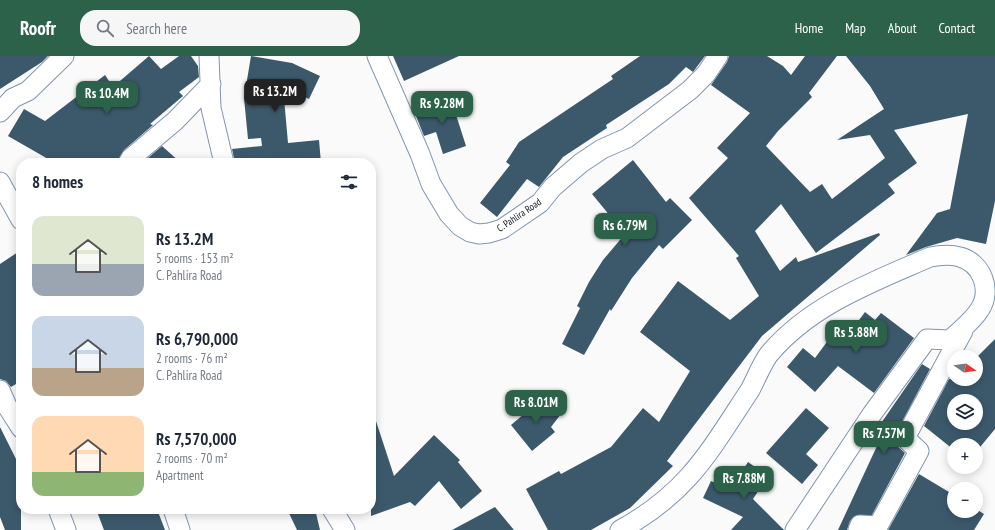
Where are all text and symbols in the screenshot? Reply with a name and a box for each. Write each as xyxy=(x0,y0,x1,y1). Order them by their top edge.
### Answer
search box xyxy=(80,10,360,46)
text: Roofr xyxy=(20,16,56,40)
icon: search xyxy=(94,17,116,39)
text: Search here xyxy=(126,19,187,38)
text: Home xyxy=(795,19,823,37)
text: Map xyxy=(845,19,866,37)
text: About xyxy=(888,19,917,37)
text: Contact xyxy=(939,19,975,37)
pin: Rs 13.2M xyxy=(234,79,316,113)
pin: Rs 10.4M xyxy=(66,81,148,115)
text: Rs 13.2M xyxy=(253,83,297,100)
text: Rs 10.4M xyxy=(85,85,129,102)
pin: Rs 9.28M xyxy=(401,91,483,125)
text: Rs 9.28M xyxy=(420,95,464,112)
text: 8 homes xyxy=(32,171,83,193)
icon: filters xyxy=(338,171,360,193)
street label: C. Pahlira Road xyxy=(494,195,544,235)
pin: Rs 6.79M xyxy=(584,213,666,247)
text: Rs 6.79M xyxy=(603,217,647,234)
text: Rs 13.2M xyxy=(156,228,213,250)
icon: home xyxy=(64,232,112,280)
text: 5 rooms · 153 m² xyxy=(156,250,234,267)
text: C. Pahlira Road xyxy=(156,267,222,284)
pin: Rs 5.88M xyxy=(815,320,897,354)
text: Rs 5.88M xyxy=(834,324,878,341)
text: Rs 6,790,000 xyxy=(156,328,238,350)
icon: home xyxy=(64,332,112,380)
text: 2 rooms · 76 m² xyxy=(156,350,228,367)
north arrow xyxy=(947,350,983,386)
map controls xyxy=(947,350,983,518)
text: C. Pahlira Road xyxy=(156,367,222,384)
pin: Rs 8.01M xyxy=(495,390,577,424)
text: Rs 8.01M xyxy=(514,394,558,411)
button: layers xyxy=(947,394,983,430)
pin: Rs 7.57M xyxy=(843,421,925,455)
text: Rs 7.57M xyxy=(863,425,905,442)
text: Rs 7,570,000 xyxy=(156,428,237,450)
icon: home xyxy=(64,432,112,480)
button: + xyxy=(947,438,983,474)
text: 2 rooms · 70 m² xyxy=(156,450,228,467)
pin: Rs 7.88M xyxy=(703,466,785,500)
text: Apartment xyxy=(156,467,204,484)
text: Rs 7.88M xyxy=(723,470,765,487)
button: − xyxy=(947,482,983,518)

